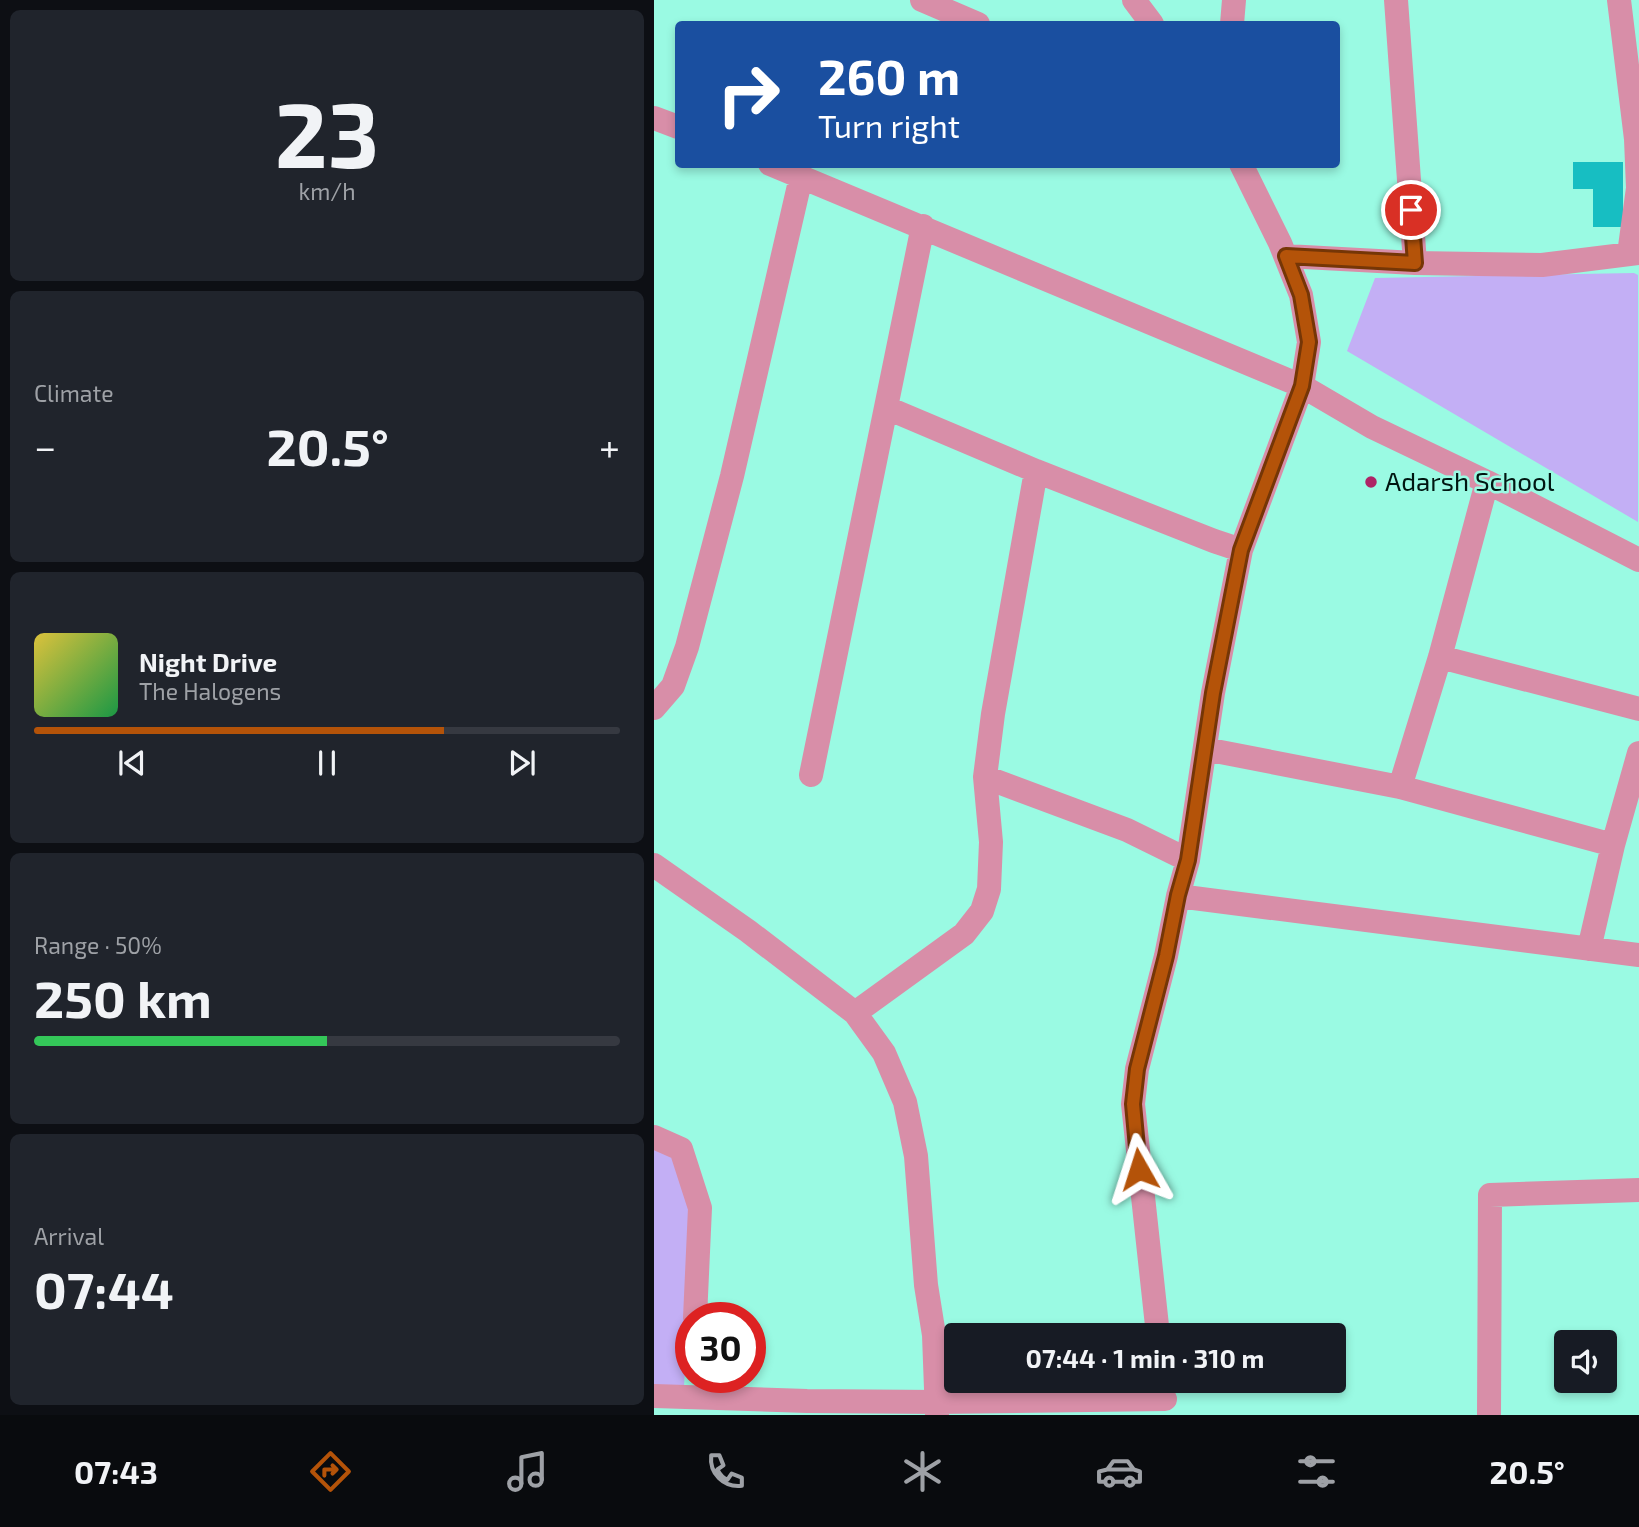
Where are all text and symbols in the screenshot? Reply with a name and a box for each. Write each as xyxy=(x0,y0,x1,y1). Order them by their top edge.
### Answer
text: 260 m xyxy=(818,46,960,105)
icon: right xyxy=(703,49,794,140)
text: 23 xyxy=(275,77,379,186)
text: Turn right xyxy=(818,106,960,144)
text: km/h xyxy=(298,177,356,205)
pin xyxy=(1381,180,1441,240)
icon: arrive xyxy=(1392,191,1430,229)
text: Climate xyxy=(34,379,114,407)
text: 20.5° xyxy=(266,414,389,476)
text: − xyxy=(34,423,56,469)
text: + xyxy=(599,423,620,469)
place label: Adarsh School xyxy=(1385,465,1555,496)
marker: Adarsh School xyxy=(1363,474,1379,490)
text: Night Drive xyxy=(139,646,277,677)
text: The Halogens xyxy=(139,677,281,705)
icon: previous xyxy=(113,744,151,782)
icon: pause xyxy=(308,744,346,782)
icon: next xyxy=(503,744,541,782)
text: Range · 50% xyxy=(34,931,162,959)
text: 250 km xyxy=(34,966,212,1028)
position arrow xyxy=(1102,1132,1176,1206)
text: Arrival xyxy=(34,1222,104,1250)
text: 07:44 xyxy=(34,1257,174,1319)
speed limit sign: 30 xyxy=(675,1302,766,1393)
map controls xyxy=(1554,1330,1617,1393)
button: sound xyxy=(1554,1330,1617,1393)
text: 07:44 · 1 min · 310 m xyxy=(1026,1342,1264,1373)
icon: directions xyxy=(306,1447,355,1496)
icon: music xyxy=(503,1447,552,1496)
icon: phone xyxy=(701,1447,750,1496)
icon: climate xyxy=(898,1447,947,1496)
icon: car xyxy=(1095,1447,1144,1496)
icon: filters xyxy=(1292,1447,1341,1496)
text: 07:43 xyxy=(74,1452,158,1490)
text: 20.5° xyxy=(1490,1452,1565,1490)

